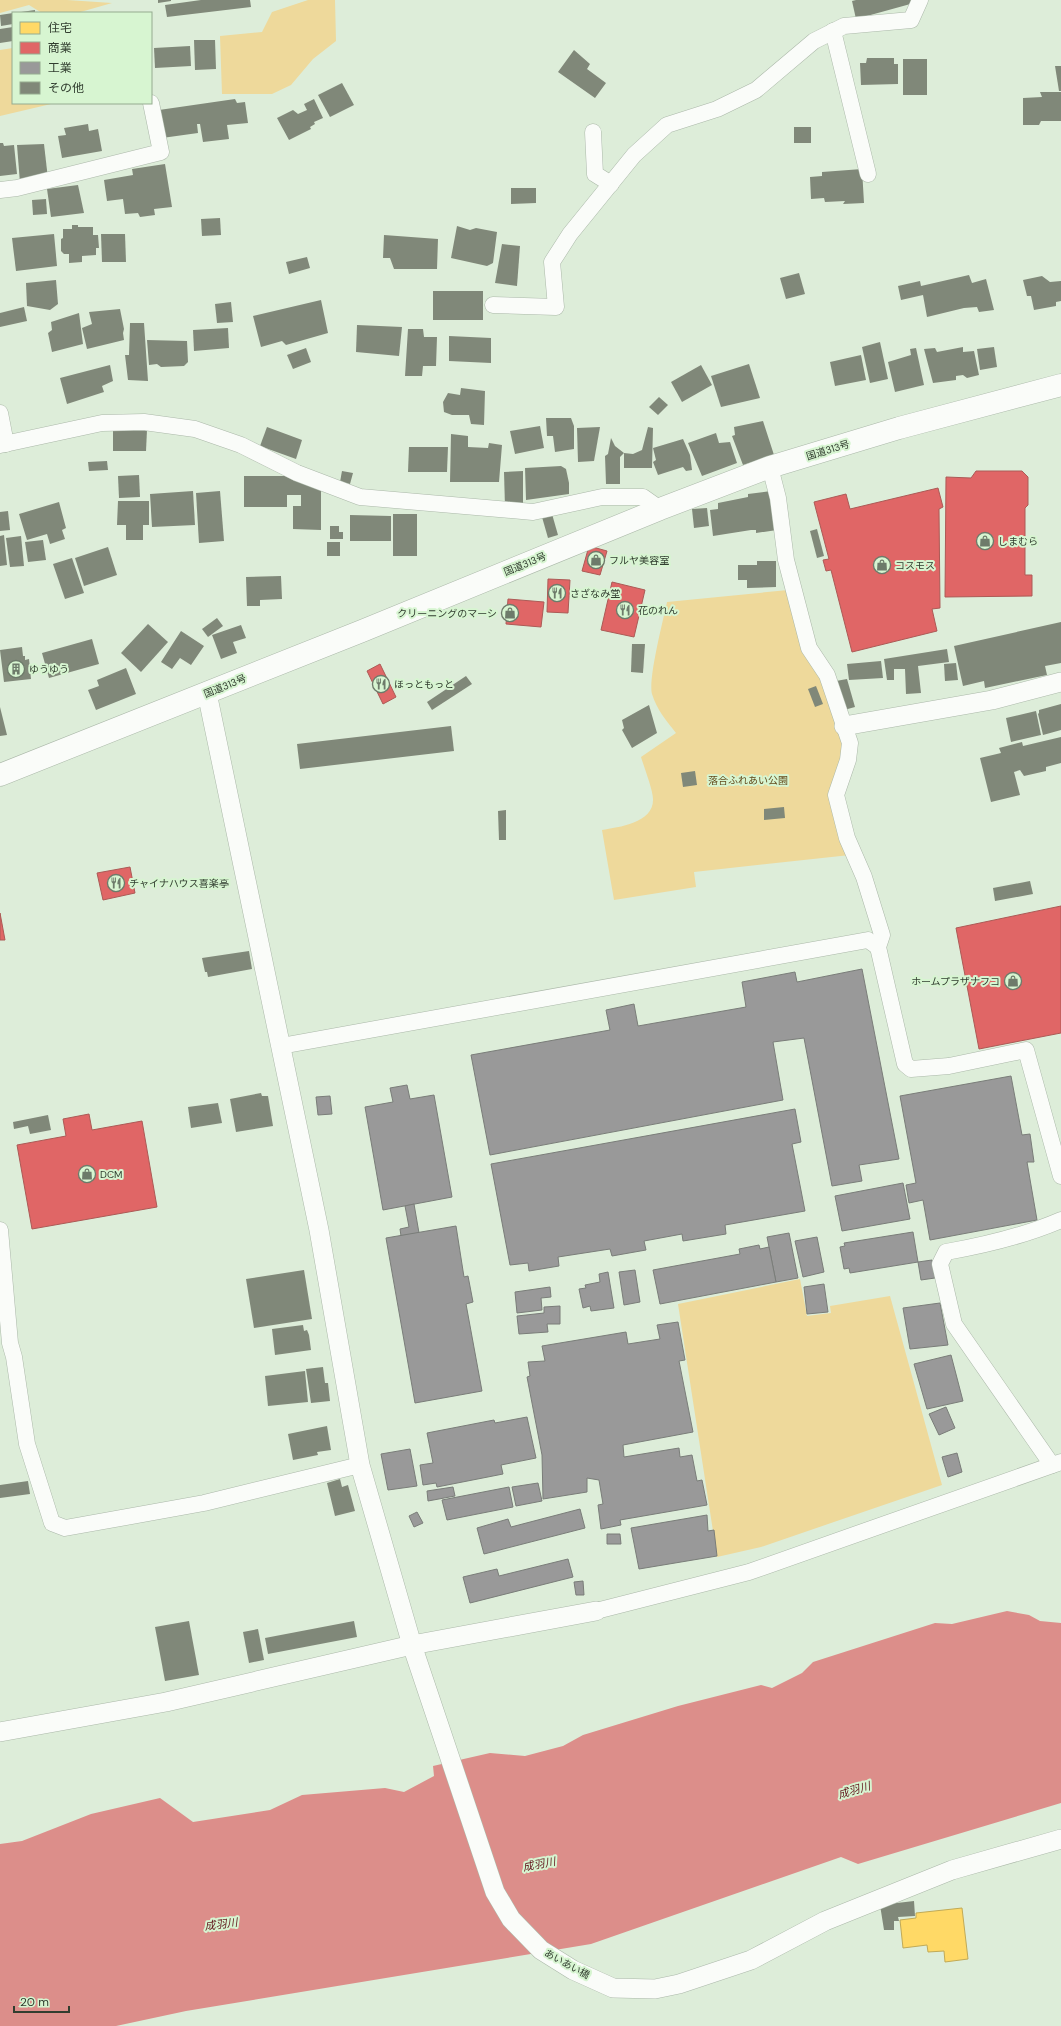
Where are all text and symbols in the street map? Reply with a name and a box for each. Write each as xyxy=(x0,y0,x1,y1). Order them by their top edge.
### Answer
legend xyxy=(12,12,152,104)
text: 住宅 xyxy=(48,20,72,36)
text: 商業 xyxy=(48,40,72,56)
text: 工業 xyxy=(48,60,72,76)
text: その他 xyxy=(48,80,84,96)
street label: 国道313号 xyxy=(805,437,851,463)
shop icon: しまむら xyxy=(975,531,995,551)
place label: しまむら xyxy=(998,535,1038,548)
street label: 国道313号 xyxy=(502,550,548,578)
shop icon: フルヤ美容室 xyxy=(586,550,606,570)
place label: フルヤ美容室 xyxy=(609,554,669,567)
shop icon: コスモス xyxy=(872,555,892,575)
place label: コスモス xyxy=(895,559,935,572)
restaurant icon: さざなみ堂 xyxy=(547,583,567,603)
place label: さざなみ堂 xyxy=(570,587,620,600)
restaurant icon: 花のれん xyxy=(615,600,635,620)
shop icon: クリーニングのマーシ xyxy=(500,603,520,623)
place label: 花のれん xyxy=(638,604,678,617)
place label: クリーニングのマーシ xyxy=(397,607,497,620)
building icon: ゆうゆう xyxy=(6,659,26,679)
place label: ゆうゆう xyxy=(29,663,69,676)
street label: 国道313号 xyxy=(202,672,248,700)
restaurant icon: ほっともっと xyxy=(371,674,391,694)
place label: ほっともっと xyxy=(394,678,454,691)
park label: 落合ふれあい公園 xyxy=(708,774,788,787)
restaurant icon: チャイナハウス喜楽亭 xyxy=(106,873,126,893)
place label: チャイナハウス喜楽亭 xyxy=(129,877,229,890)
shop icon: ホームプラザナフコ xyxy=(1003,971,1023,991)
place label: ホームプラザナフコ xyxy=(911,975,1000,988)
shop icon: DCM xyxy=(77,1164,97,1184)
place label: DCM xyxy=(100,1168,122,1181)
water label: 成羽川 xyxy=(836,1778,873,1801)
water label: 成羽川 xyxy=(521,1854,558,1874)
water label: 成羽川 xyxy=(204,1915,239,1933)
street label: あいあい橋 xyxy=(542,1946,592,1982)
scale bar xyxy=(14,1988,69,2014)
text: 20 m xyxy=(20,1994,49,2010)

